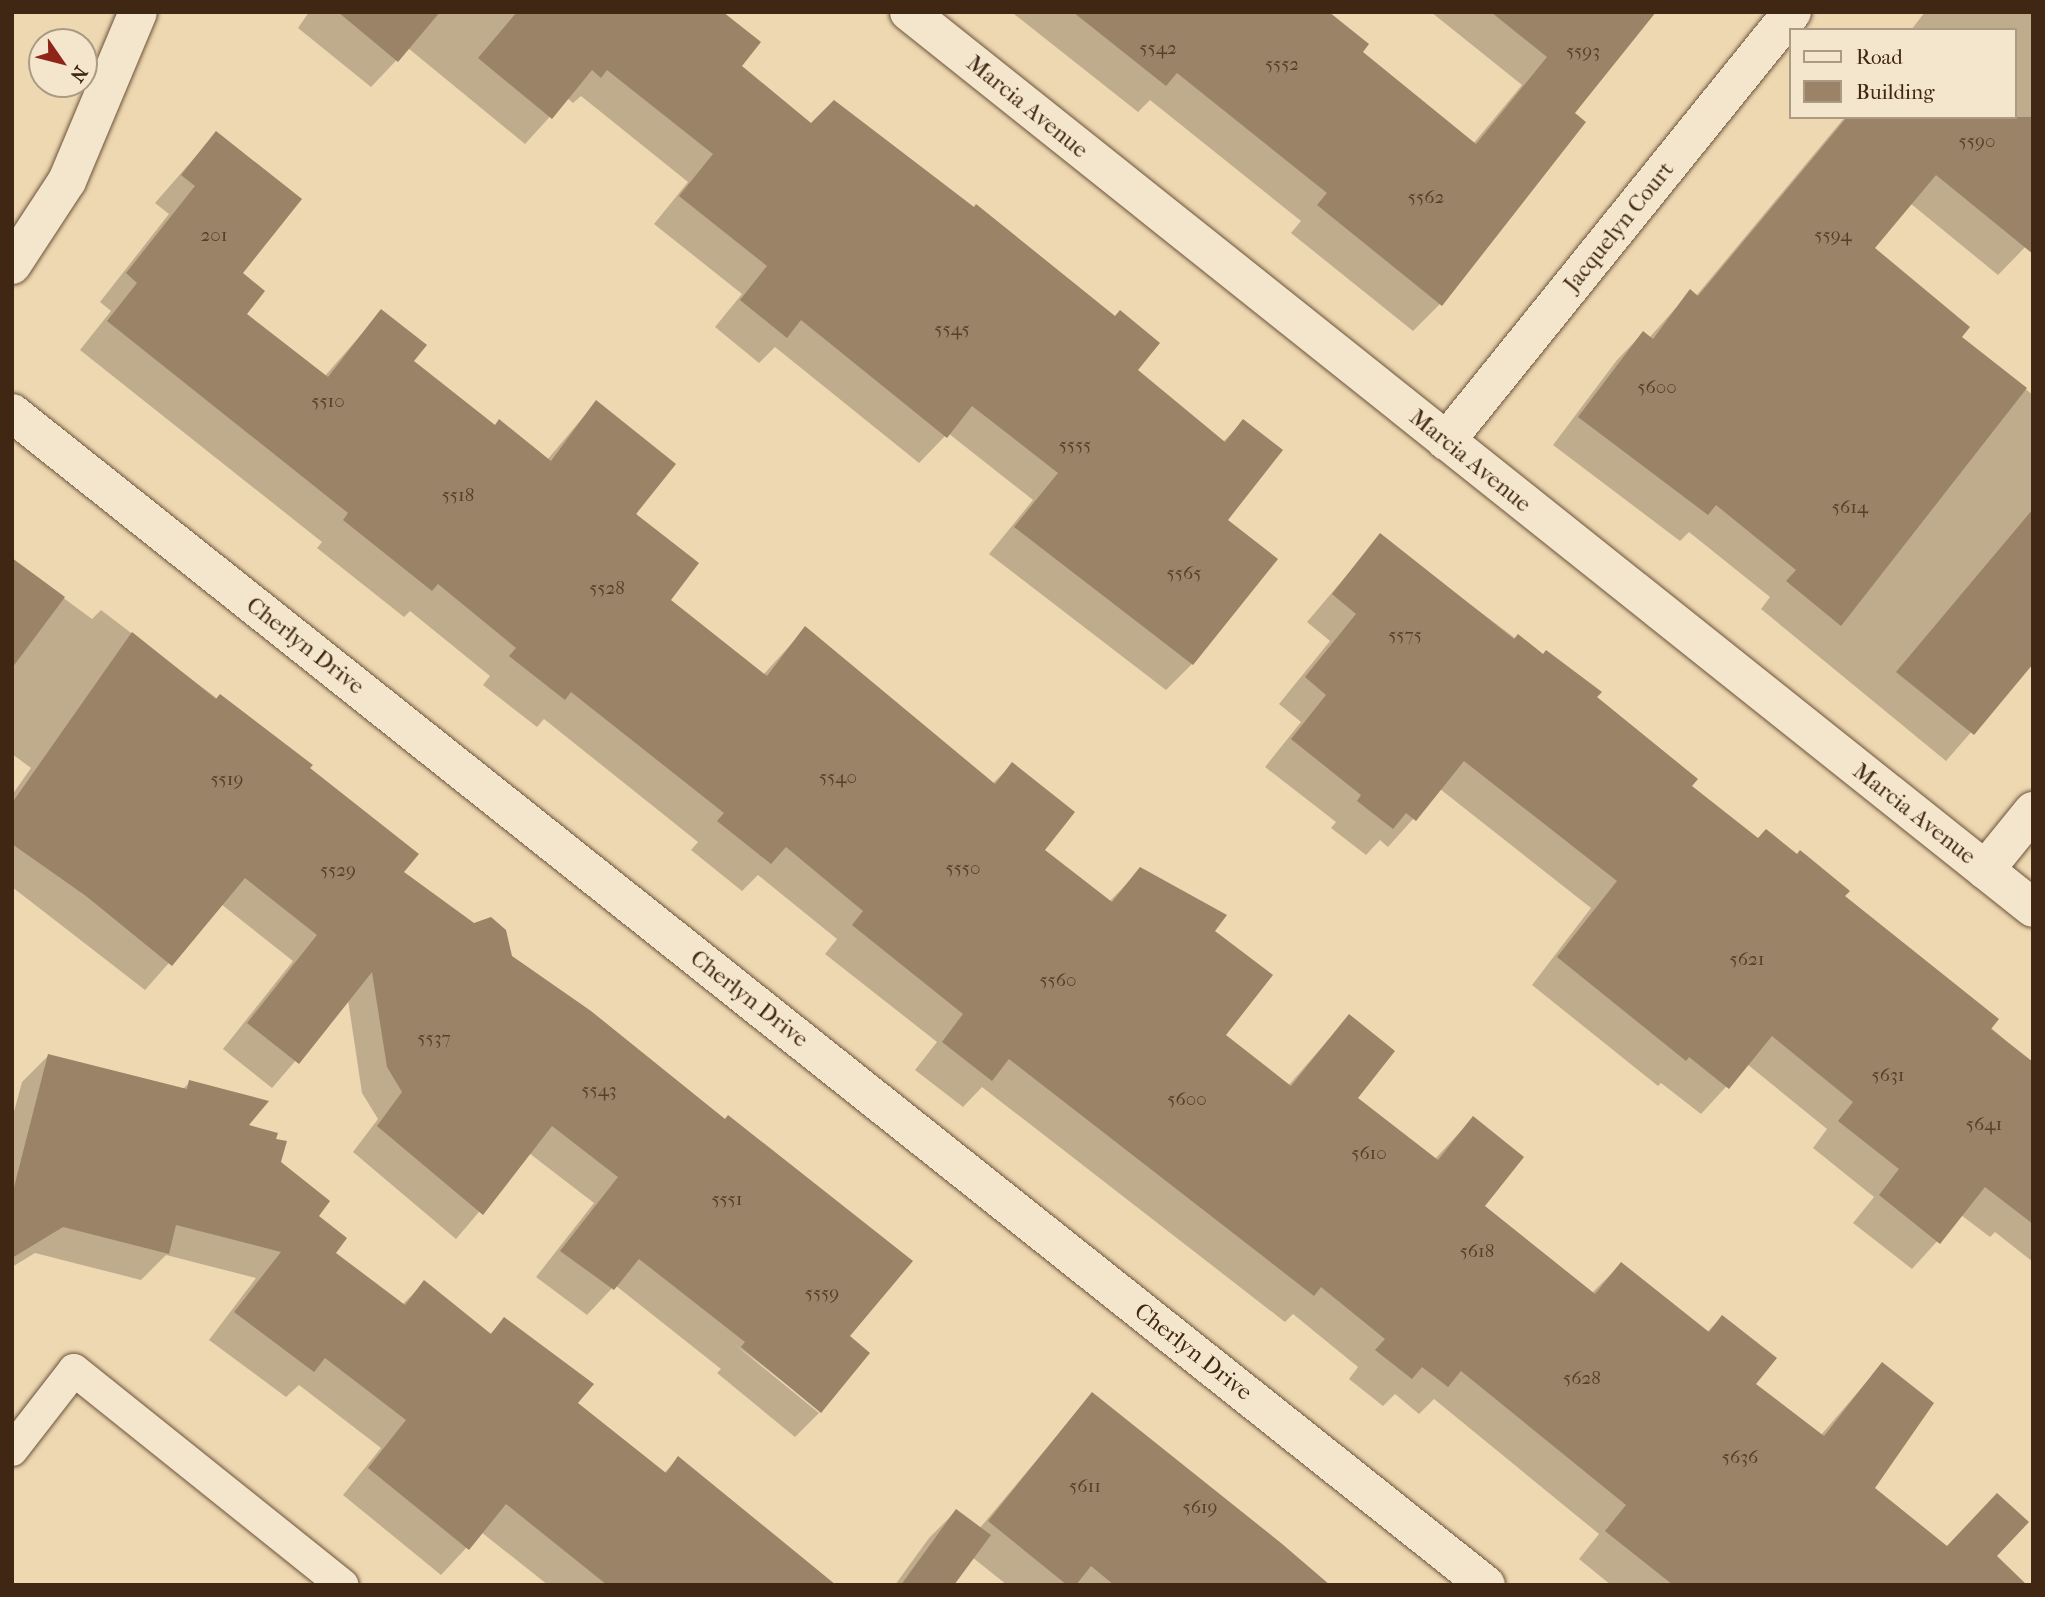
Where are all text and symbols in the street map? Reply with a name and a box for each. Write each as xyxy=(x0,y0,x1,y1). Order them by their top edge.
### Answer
north arrow xyxy=(28,28,98,98)
legend xyxy=(1790,28,2017,119)
house number: 5542 xyxy=(1139,38,1177,60)
house number: 5593 xyxy=(1566,41,1600,63)
text: Road xyxy=(1856,45,1903,69)
street label: Marcia Avenue xyxy=(961,50,1093,164)
house number: 5552 xyxy=(1265,54,1299,76)
text: N xyxy=(65,62,92,86)
text: Building xyxy=(1856,80,1934,104)
house number: 5590 xyxy=(1959,131,1995,153)
street label: Jacquelyn Court xyxy=(1558,156,1680,298)
house number: 5562 xyxy=(1408,187,1444,209)
house number: 201 xyxy=(201,225,227,247)
house number: 5594 xyxy=(1814,225,1852,247)
house number: 5545 xyxy=(934,319,970,341)
house number: 5600 xyxy=(1637,377,1677,399)
house number: 5510 xyxy=(311,391,345,413)
street label: Marcia Avenue xyxy=(1404,404,1536,518)
house number: 5555 xyxy=(1059,435,1091,457)
house number: 5518 xyxy=(442,485,474,507)
house number: 5614 xyxy=(1832,497,1868,519)
house number: 5565 xyxy=(1167,563,1201,585)
house number: 5528 xyxy=(589,578,625,600)
street label: Cherlyn Drive xyxy=(241,591,369,701)
house number: 5575 xyxy=(1388,625,1422,647)
street label: Marcia Avenue xyxy=(1847,758,1981,870)
house number: 5540 xyxy=(819,767,857,789)
house number: 5519 xyxy=(210,769,244,791)
house number: 5550 xyxy=(946,858,980,880)
house number: 5529 xyxy=(320,860,356,882)
street label: Cherlyn Drive xyxy=(685,944,813,1054)
house number: 5621 xyxy=(1729,949,1765,971)
house number: 5560 xyxy=(1039,970,1077,992)
house number: 5537 xyxy=(417,1028,451,1050)
house number: 5631 xyxy=(1871,1065,1905,1087)
house number: 5543 xyxy=(581,1080,617,1102)
house number: 5600 xyxy=(1167,1089,1207,1111)
house number: 5641 xyxy=(1966,1114,2002,1136)
house number: 5610 xyxy=(1351,1143,1387,1165)
house number: 5551 xyxy=(711,1189,743,1211)
house number: 5618 xyxy=(1460,1241,1494,1263)
house number: 5559 xyxy=(805,1283,839,1305)
street label: Cherlyn Drive xyxy=(1129,1297,1257,1407)
house number: 5628 xyxy=(1563,1368,1601,1390)
house number: 5636 xyxy=(1722,1447,1758,1469)
house number: 5611 xyxy=(1069,1476,1101,1498)
house number: 5619 xyxy=(1182,1497,1218,1519)

